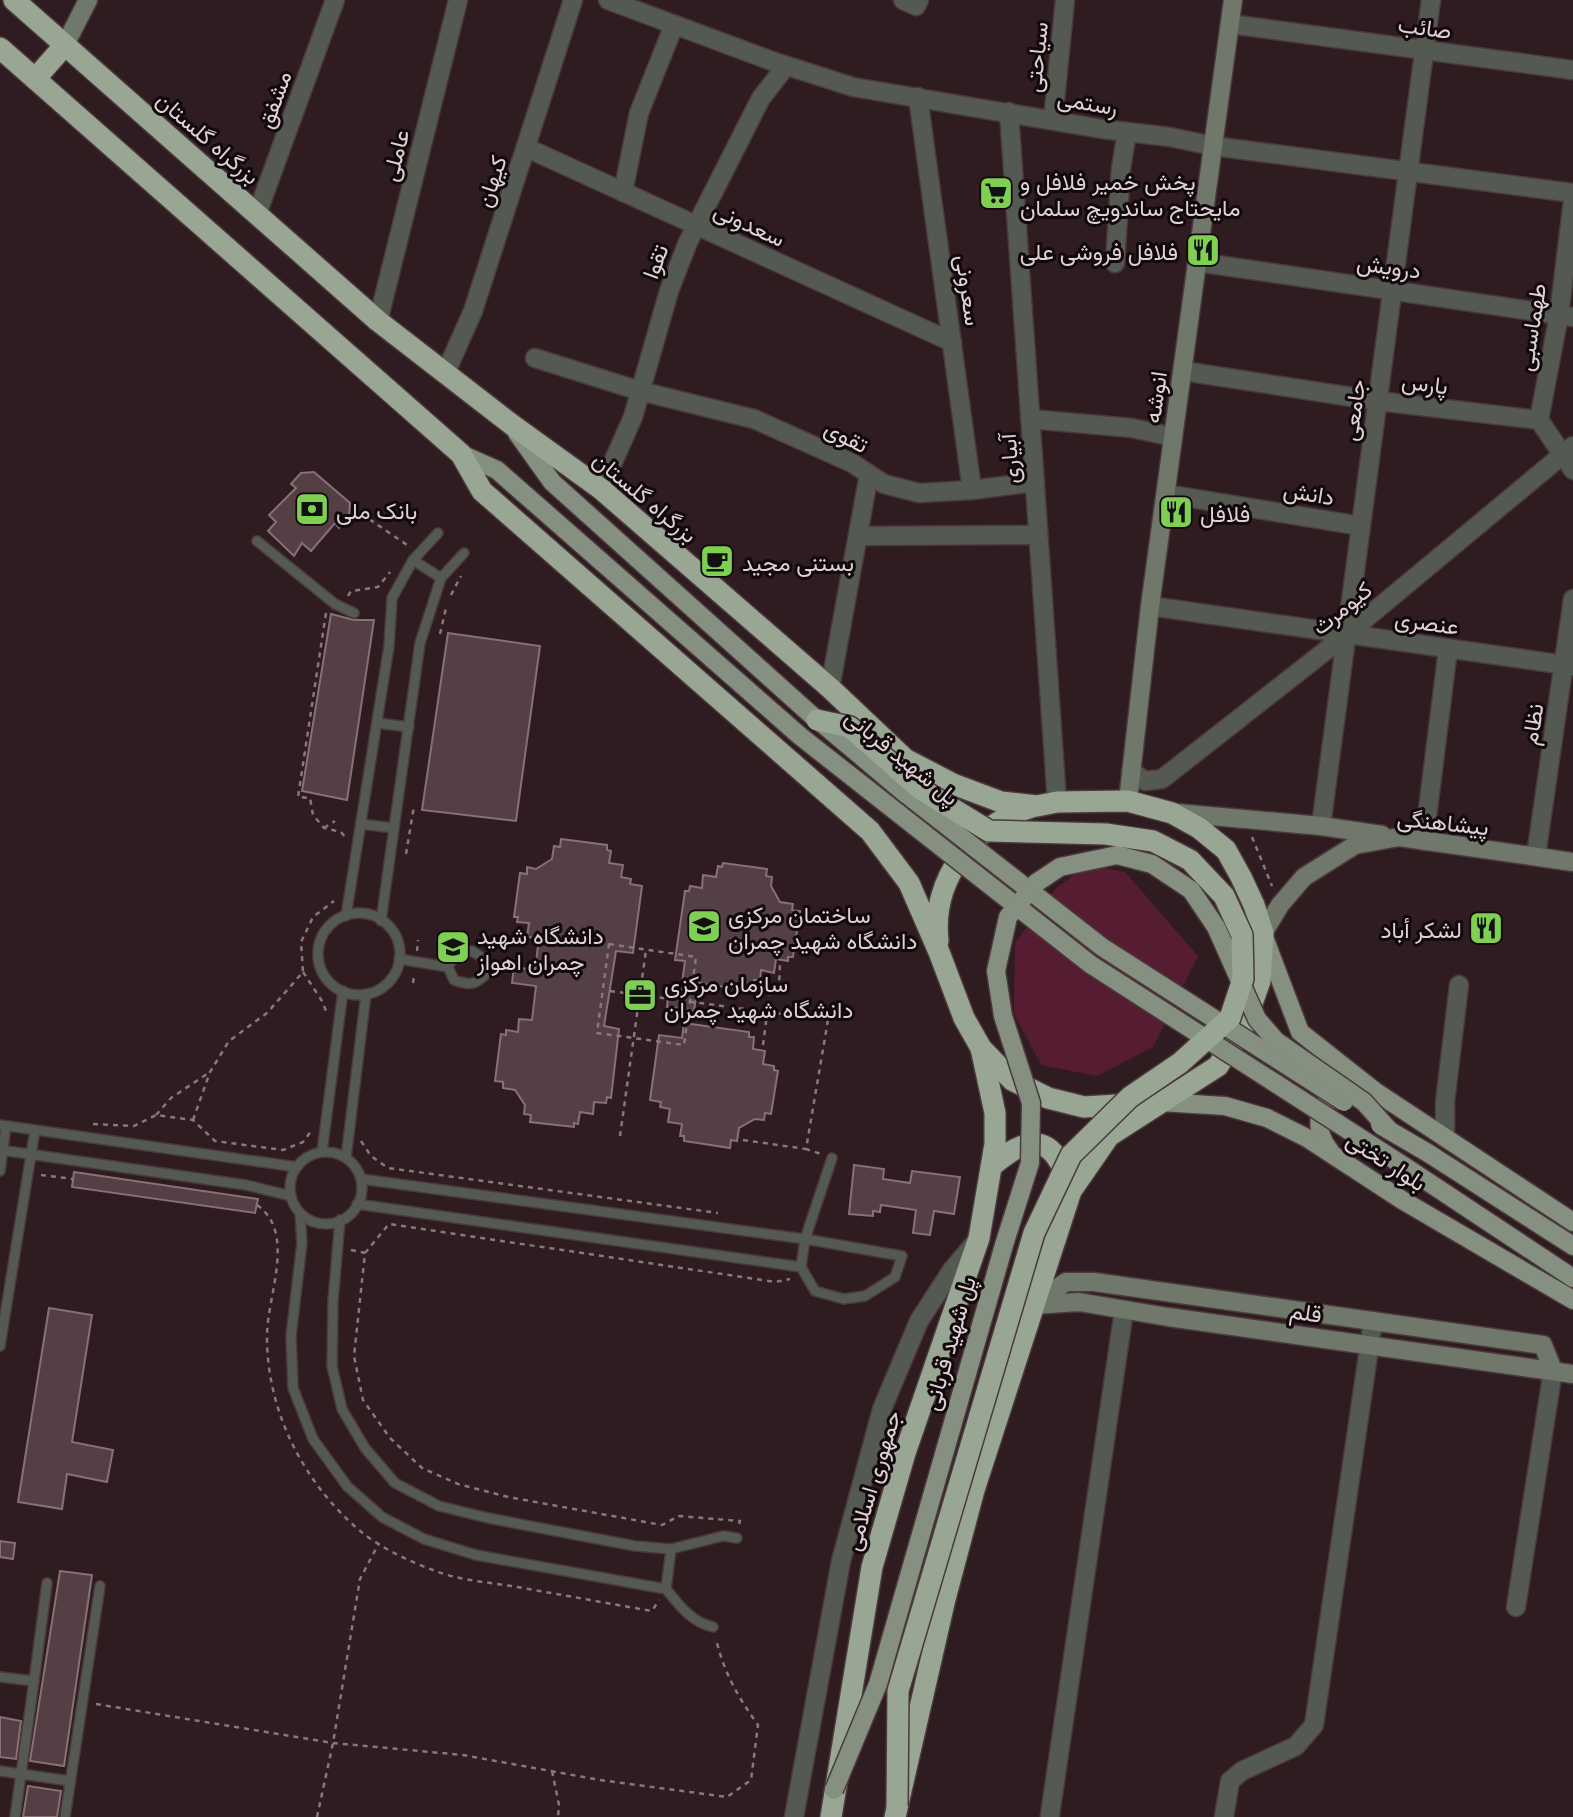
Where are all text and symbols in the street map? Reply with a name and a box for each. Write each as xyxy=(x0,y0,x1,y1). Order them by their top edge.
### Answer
street label: صائب xyxy=(1396,7,1454,45)
street label: سیاحتی xyxy=(1016,20,1054,94)
street label: مشفق xyxy=(248,66,298,132)
street label: رستمی xyxy=(1055,80,1121,123)
street label: بزرگراه گلستان xyxy=(150,83,267,191)
street label: عاملی xyxy=(373,126,415,184)
street label: کیهان xyxy=(467,151,514,211)
place label: پخش خمیر فلافل و مایحتاج ساندویچ سلمان xyxy=(1020,165,1240,224)
supermarket icon: پخش خمیر فلافل و مایحتاج ساندویچ سلمان xyxy=(977,174,1015,212)
street label: سعدونی xyxy=(709,193,791,253)
restaurant icon: فلافل فروشی علی xyxy=(1184,231,1222,269)
place label: فلافل فروشی علی xyxy=(1020,235,1178,267)
street label: تقوا xyxy=(634,239,675,283)
street label: درویش xyxy=(1355,245,1423,286)
street label: سعرونی xyxy=(949,252,990,328)
street label: طهماسبی xyxy=(1508,281,1553,373)
street label: پارس xyxy=(1400,364,1450,402)
street label: انوشه xyxy=(1135,369,1174,425)
street label: جامعی xyxy=(1332,377,1372,443)
street label: تقوی xyxy=(819,411,874,460)
street label: آبیاری xyxy=(991,431,1026,485)
street label: بزرگراه گلستان xyxy=(586,443,705,550)
street label: دانش xyxy=(1281,473,1337,511)
bank icon: بانک ملی xyxy=(293,490,331,528)
restaurant icon: فلافل xyxy=(1157,493,1195,531)
place label: بانک ملی xyxy=(336,494,417,525)
place label: فلافل xyxy=(1200,497,1250,528)
cafe icon: بستنی مجید xyxy=(698,542,736,580)
place label: بستنی مجید xyxy=(742,546,854,577)
street label: کیومرث xyxy=(1304,573,1378,642)
street label: عنصری xyxy=(1393,601,1461,642)
street label: پل شهید قربانی xyxy=(838,700,966,813)
street label: نظام xyxy=(1512,701,1551,747)
street label: پیشاهنگی xyxy=(1395,801,1490,843)
place label: ساختمان مرکزی دانشگاه شهید چمران xyxy=(728,898,917,957)
school or university icon: ساختمان مرکزی دانشگاه شهید چمران xyxy=(685,907,723,945)
restaurant icon: لشكر أباد xyxy=(1467,909,1505,947)
place label: لشكر أباد xyxy=(1380,913,1462,945)
place label: دانشگاه شهید چمران اهواز xyxy=(476,919,604,978)
school or university icon: دانشگاه شهید چمران اهواز xyxy=(434,928,472,966)
place label: سازمان مرکزی دانشگاه شهید چمران xyxy=(664,967,853,1026)
office icon: سازمان مرکزی دانشگاه شهید چمران xyxy=(621,976,659,1014)
street label: بلوار تختی xyxy=(1341,1123,1433,1198)
street label: پل شهید قربانی xyxy=(914,1272,984,1414)
street label: قلم xyxy=(1288,1293,1324,1330)
street label: جمهوری اسلامی xyxy=(835,1406,908,1554)

